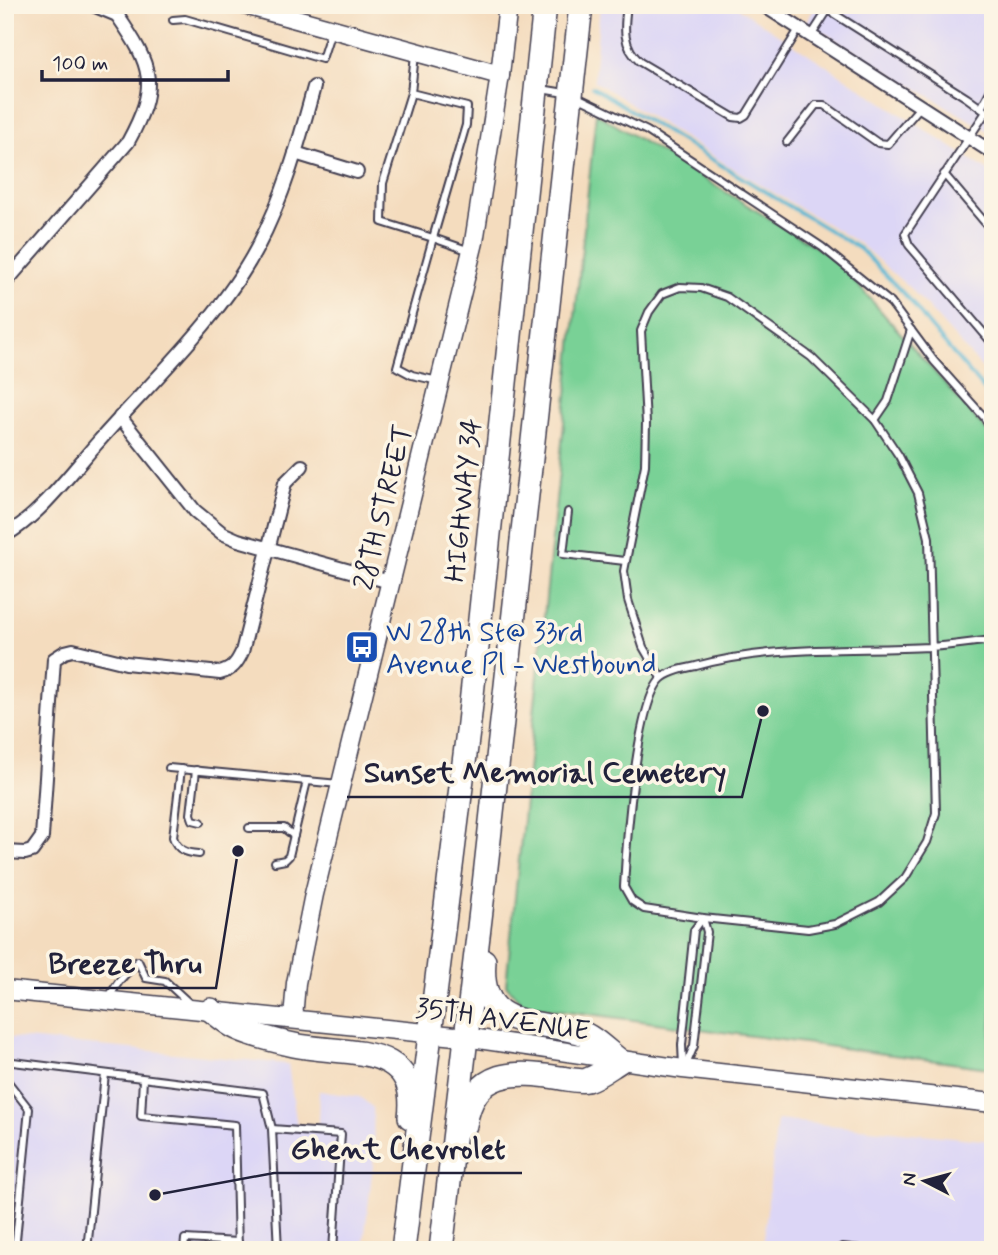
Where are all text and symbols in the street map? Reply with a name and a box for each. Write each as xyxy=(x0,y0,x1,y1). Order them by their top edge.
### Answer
scale bar xyxy=(42,38,228,82)
text: 100 m xyxy=(52,50,108,78)
street label: HIGHWAY 34 xyxy=(437,416,491,584)
street label: 28TH STREET xyxy=(346,421,423,594)
place label: W 28th St@ 33rd Avenue Pl - Westbound xyxy=(386,615,656,684)
bus stop icon: W 28th St@ 33rd Avenue Pl - Westbound xyxy=(343,628,381,666)
callout: Sunset Memorial Cemetery xyxy=(347,746,742,797)
text: Sunset Memorial Cemetery xyxy=(364,754,726,793)
callout: Breeze Thru xyxy=(34,937,216,988)
text: Breeze Thru xyxy=(48,945,202,984)
street label: 35TH AVENUE xyxy=(413,990,592,1051)
callout: Ghent Chevrolet xyxy=(274,1122,522,1173)
text: Ghent Chevrolet xyxy=(290,1130,506,1169)
north arrow xyxy=(890,1146,960,1216)
text: N xyxy=(896,1172,923,1187)

